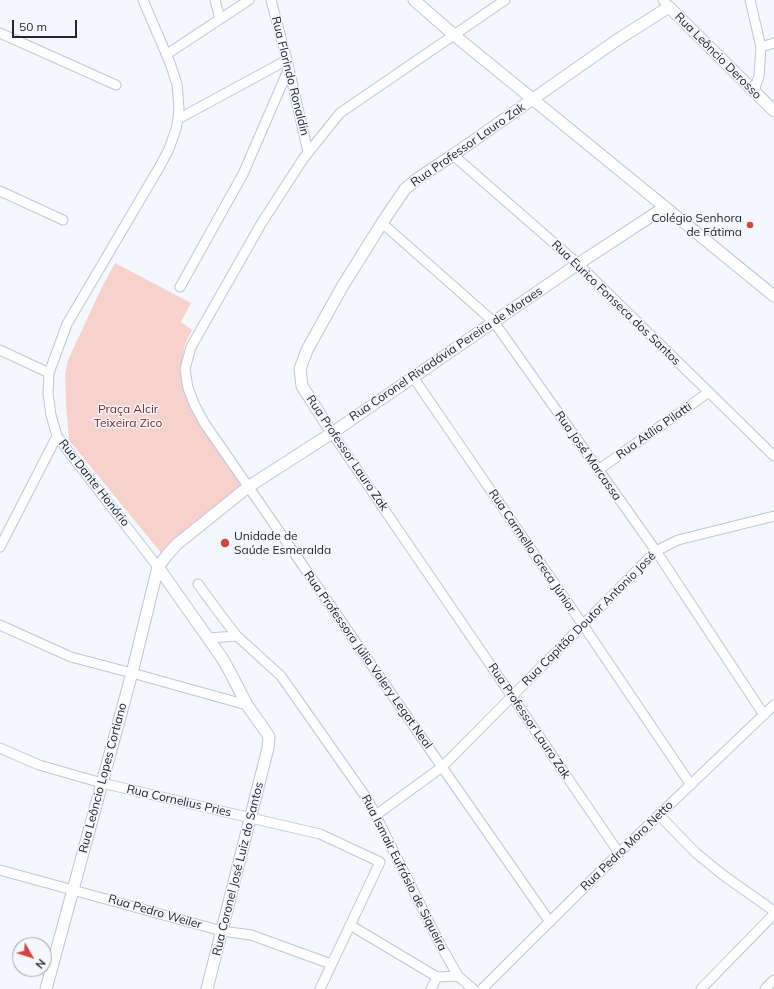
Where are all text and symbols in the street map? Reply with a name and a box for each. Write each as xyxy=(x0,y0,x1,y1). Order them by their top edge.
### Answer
street label: Rua Leôncio Derosso xyxy=(672,10,764,102)
scale bar xyxy=(14,12,79,38)
street label: Rua Florindo Ronaldin xyxy=(268,15,312,137)
text: 50 m xyxy=(19,19,47,34)
street label: Rua Professor Lauro Zak xyxy=(408,100,528,190)
place label: Colégio Senhora de Fátima xyxy=(651,211,742,239)
marker: Colégio Senhora de Fátima xyxy=(745,220,755,230)
street label: Rua Eurico Fonseca dos Santos xyxy=(549,238,683,368)
street label: Rua Coronel Rivadávia Pereira de Moraes xyxy=(347,284,545,424)
street label: Rua Professor Lauro Zak xyxy=(303,392,391,514)
street label: Rua Atílio Pilatti xyxy=(613,400,695,462)
park label: Praça Alcir Teixeira Zico xyxy=(94,402,162,430)
street label: Rua José Marcassa xyxy=(552,408,624,504)
street label: Rua Dante Honório xyxy=(56,437,132,529)
street label: Rua Carmello Greca Júnior xyxy=(485,487,579,615)
place label: Unidade de Saúde Esmeralda xyxy=(234,529,331,557)
marker: Unidade de Saúde Esmeralda xyxy=(219,537,231,549)
street label: Rua Capitão Doutor Antonio José xyxy=(519,549,659,689)
street label: Rua Professora Júlia Valery Legat Neal xyxy=(301,568,435,752)
street label: Rua Professor Lauro Zak xyxy=(485,660,573,782)
street label: Rua Leôncio Lopes Cortiano xyxy=(76,701,130,855)
street label: Rua Coronel José Luiz do Santos xyxy=(209,781,267,957)
street label: Rua Cornelius Pries xyxy=(125,782,233,820)
street label: Rua Ismair Eufrásio de Siqueira xyxy=(358,793,450,953)
street label: Rua Pedro Moro Netto xyxy=(578,798,676,894)
street label: Rua Pedro Weiler xyxy=(106,892,204,932)
north arrow xyxy=(12,937,52,977)
text: N xyxy=(32,956,49,972)

